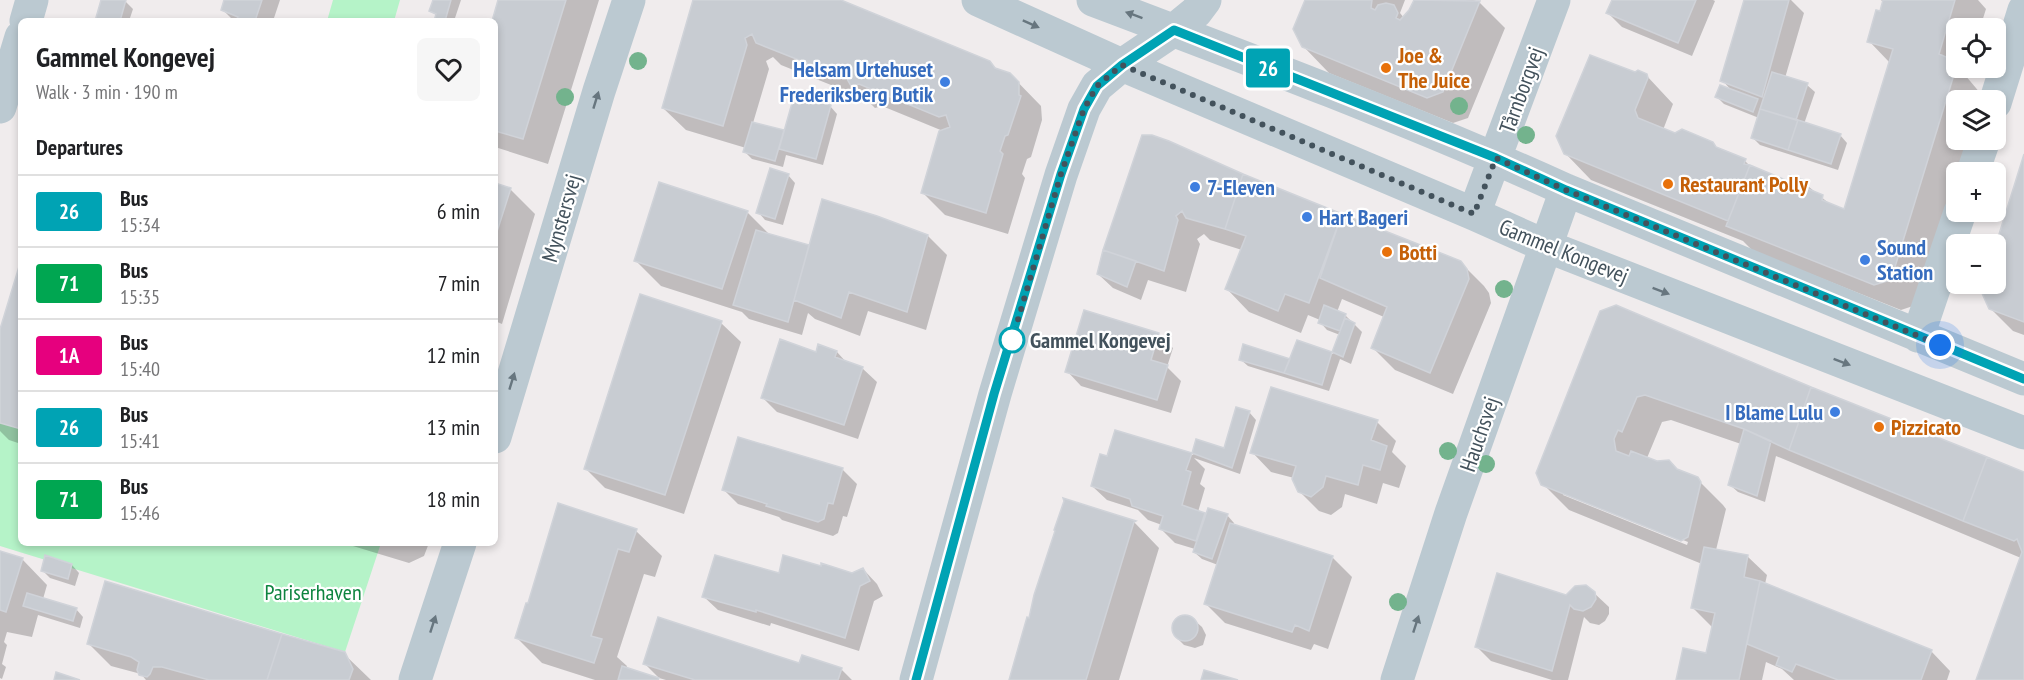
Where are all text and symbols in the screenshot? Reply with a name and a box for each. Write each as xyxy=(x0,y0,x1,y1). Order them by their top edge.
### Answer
one-way arrow xyxy=(1125,10,1143,19)
map controls xyxy=(1946,18,2006,294)
button: locate xyxy=(1946,18,2006,78)
one-way arrow xyxy=(1023,19,1040,28)
text: Gammel Kongevej xyxy=(36,38,215,75)
button: heart xyxy=(417,38,480,101)
place label: Joe & The Juice xyxy=(1397,41,1470,94)
street label: Tårnborgvej xyxy=(1492,43,1550,137)
line badge: 26 xyxy=(1241,48,1295,88)
place label: Helsam Urtehuset Frederiksberg Butik xyxy=(780,55,934,108)
text: 26 xyxy=(1258,55,1278,82)
marker: Joe & The Juice xyxy=(1379,61,1393,75)
marker: Helsam Urtehuset Frederiksberg Butik xyxy=(938,75,952,89)
text: Walk · 3 min · 190 m xyxy=(36,79,178,105)
button: layers xyxy=(1946,90,2006,150)
one-way arrow xyxy=(592,91,601,109)
text: Departures xyxy=(36,133,123,161)
button: + xyxy=(1946,162,2006,222)
place label: Restaurant Polly xyxy=(1680,170,1809,198)
street label: Mynstersvej xyxy=(535,171,587,265)
place label: 7-Eleven xyxy=(1207,173,1275,201)
marker: Restaurant Polly xyxy=(1661,177,1675,191)
marker: 7-Eleven xyxy=(1188,180,1202,194)
text: Bus xyxy=(120,184,148,212)
text: 6 min xyxy=(437,197,480,225)
text: 26 xyxy=(59,198,79,225)
place label: Hart Bageri xyxy=(1319,203,1408,231)
marker: Hart Bageri xyxy=(1300,210,1314,224)
text: 15:34 xyxy=(120,212,160,238)
street label: Gammel Kongevej xyxy=(1495,212,1633,290)
place label: Sound Station xyxy=(1877,233,1933,286)
button: − xyxy=(1946,234,2006,294)
place label: Botti xyxy=(1399,238,1437,266)
marker: Botti xyxy=(1380,245,1394,259)
marker: Sound Station xyxy=(1858,253,1872,267)
text: Bus xyxy=(120,256,148,284)
text: 7 min xyxy=(438,269,480,297)
text: 71 xyxy=(59,270,79,297)
text: 15:35 xyxy=(120,284,160,310)
one-way arrow xyxy=(1652,286,1670,296)
place label: Gammel Kongevej xyxy=(1030,326,1171,354)
marker: Gammel Kongevej xyxy=(999,327,1025,353)
text: Bus xyxy=(120,328,148,356)
your location xyxy=(1925,330,1955,360)
text: 12 min xyxy=(427,341,480,369)
text: 1A xyxy=(59,342,79,369)
text: 15:40 xyxy=(120,356,160,382)
one-way arrow xyxy=(1833,357,1851,367)
one-way arrow xyxy=(508,372,517,390)
street label: Hauchsvej xyxy=(1453,393,1505,475)
place label: I Blame Lulu xyxy=(1725,398,1823,426)
text: Bus xyxy=(120,400,148,428)
marker: I Blame Lulu xyxy=(1828,405,1842,419)
text: 13 min xyxy=(427,413,480,441)
place label: Pizzicato xyxy=(1891,413,1961,441)
text: 26 xyxy=(59,414,79,441)
marker: Pizzicato xyxy=(1872,420,1886,434)
text: 15:41 xyxy=(120,428,160,454)
text: Bus xyxy=(120,472,148,500)
text: 18 min xyxy=(427,485,480,513)
text: 71 xyxy=(59,486,79,513)
text: 15:46 xyxy=(120,500,160,526)
park label: Pariserhaven xyxy=(264,578,362,606)
one-way arrow xyxy=(429,615,439,633)
one-way arrow xyxy=(1411,615,1421,633)

